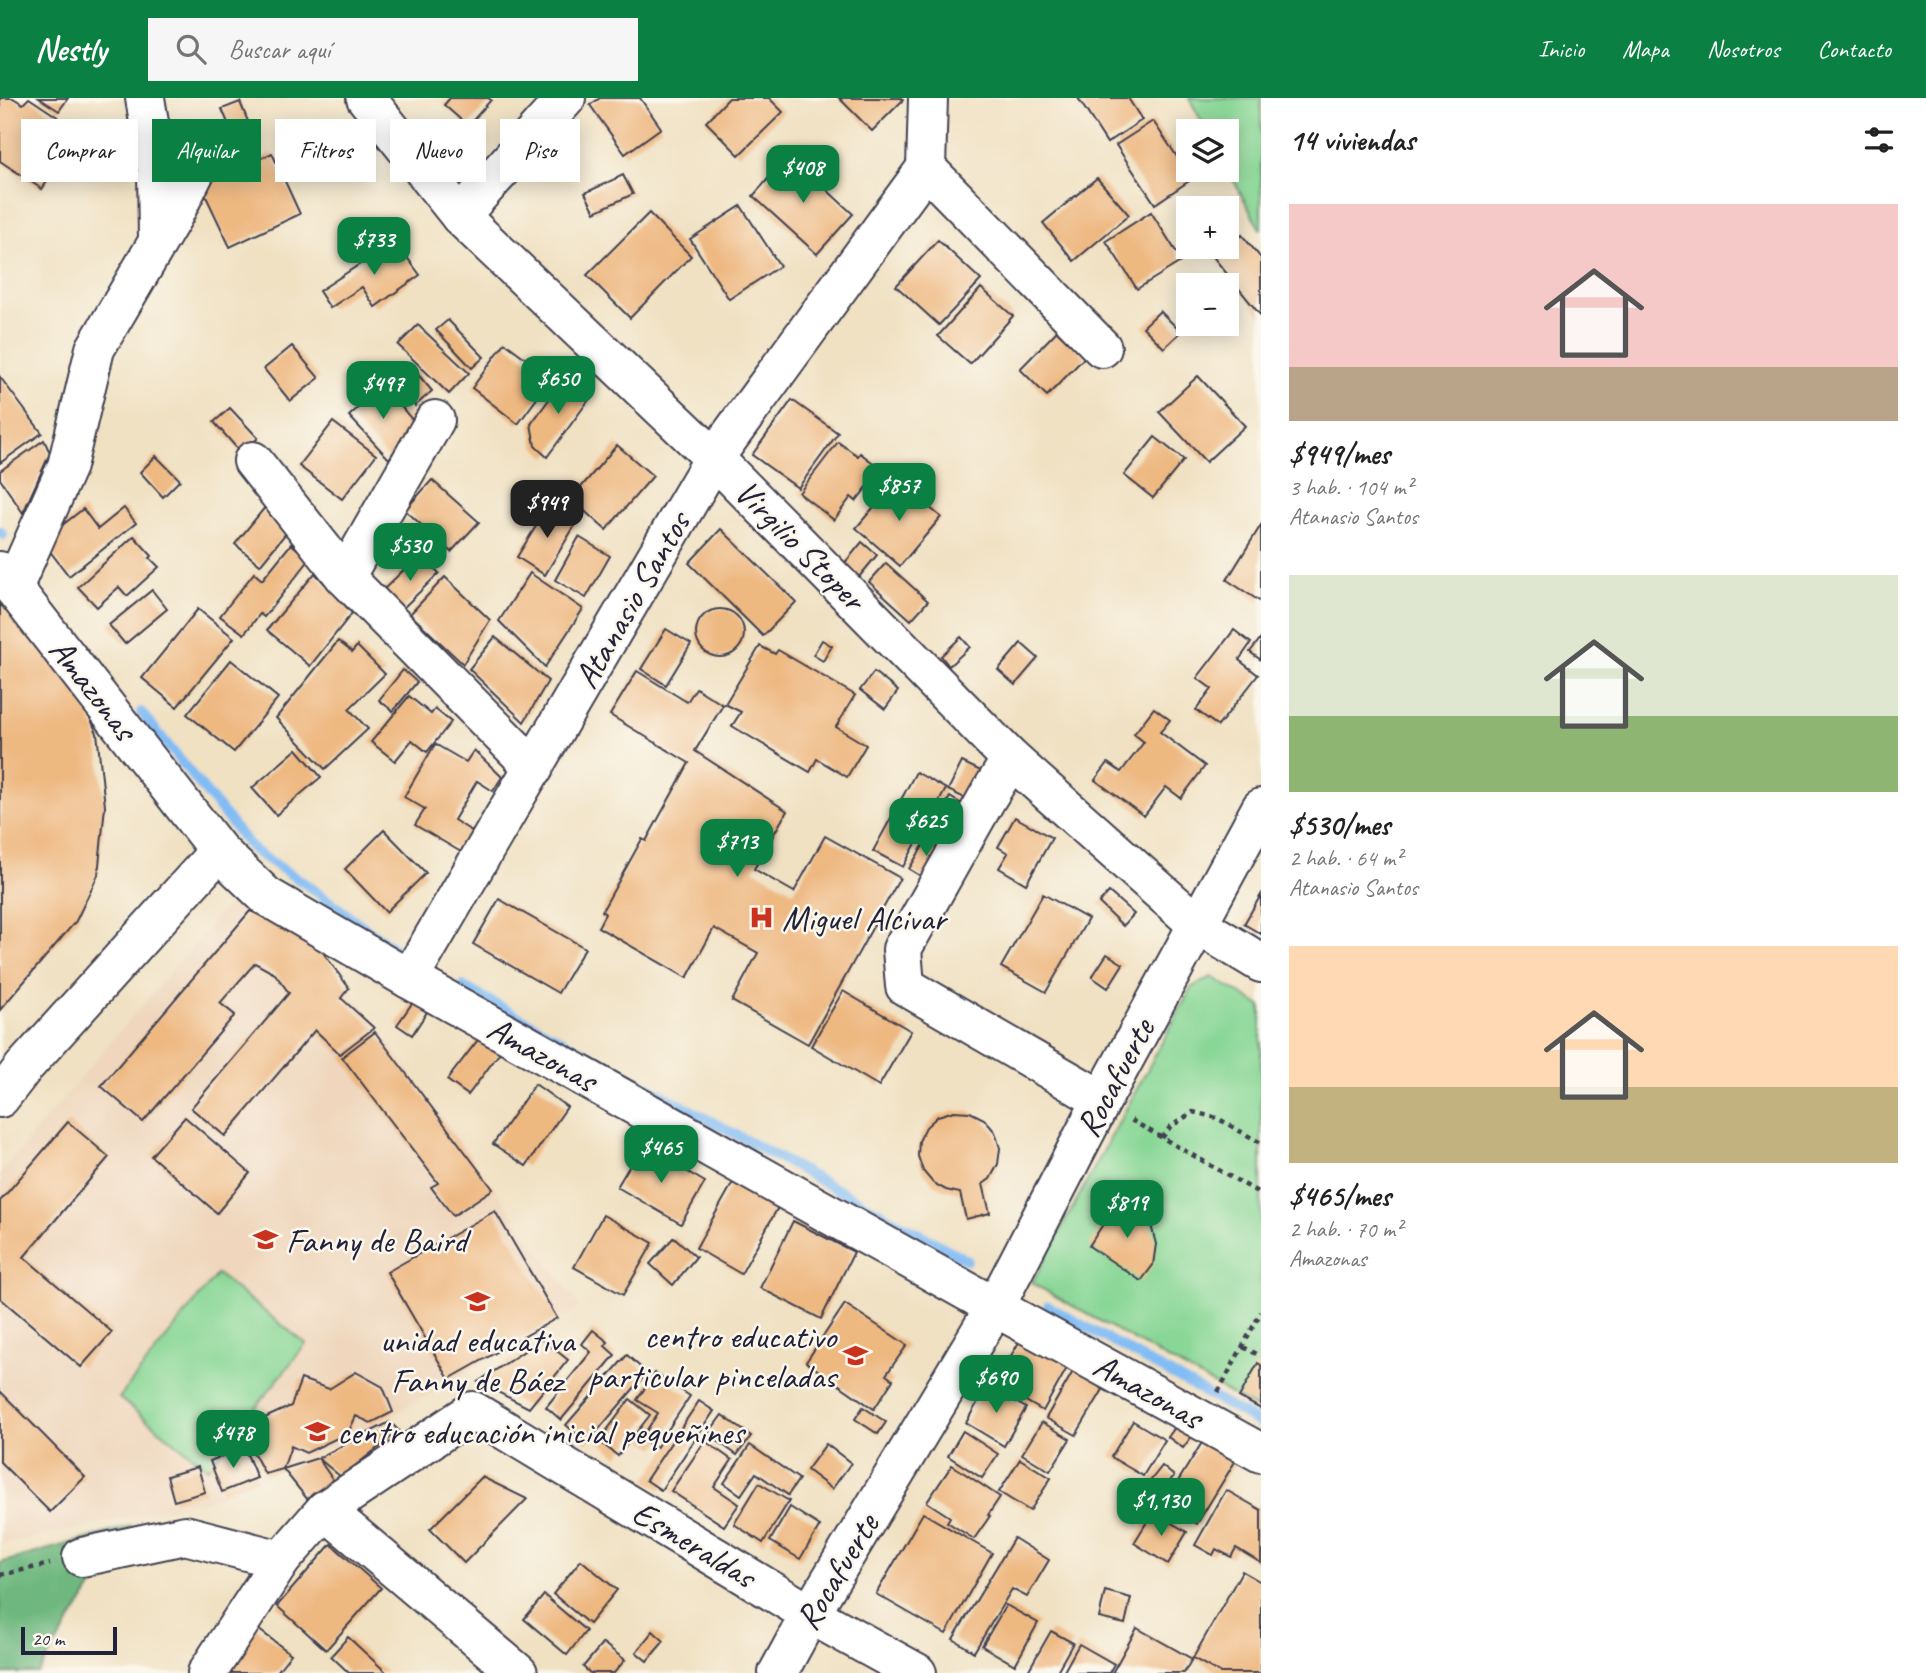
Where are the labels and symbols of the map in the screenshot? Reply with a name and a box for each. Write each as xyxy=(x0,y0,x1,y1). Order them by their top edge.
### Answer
pin: $408 xyxy=(762,146,844,205)
pin: $733 xyxy=(333,218,415,277)
pin: $650 xyxy=(517,356,599,416)
pin: $497 xyxy=(342,362,424,421)
pin: $857 xyxy=(858,464,940,523)
street label: Virgilio Stoper xyxy=(725,470,877,622)
pin: $949 xyxy=(506,480,588,540)
street label: Atanasio Santos xyxy=(563,501,702,696)
pin: $530 xyxy=(369,524,451,583)
street label: Amazonas xyxy=(39,629,149,752)
pin: $625 xyxy=(885,798,967,858)
pin: $713 xyxy=(696,820,778,879)
place label: Miguel Alcivar xyxy=(782,896,948,941)
hospital icon: Miguel Alcivar xyxy=(748,904,776,932)
street label: Amazonas xyxy=(480,1006,607,1104)
street label: Rocafuerte xyxy=(1065,1009,1166,1145)
pin: $465 xyxy=(620,1126,702,1185)
pin: $819 xyxy=(1086,1180,1168,1240)
place label: Fanny de Baird xyxy=(286,1218,472,1263)
school or university icon: Fanny de Baird xyxy=(252,1226,280,1254)
school or university icon: unidad educativa Fanny de Báez xyxy=(463,1288,491,1316)
place label: centro educativo particular pinceladas xyxy=(588,1314,839,1399)
place label: unidad educativa Fanny de Báez xyxy=(380,1318,576,1403)
school or university icon: centro educativo particular pinceladas xyxy=(842,1342,870,1370)
street label: Amazonas xyxy=(1086,1343,1213,1441)
pin: $690 xyxy=(955,1356,1037,1415)
pin: $478 xyxy=(192,1410,274,1470)
place label: centro educación inicial pequeñines xyxy=(337,1410,747,1455)
school or university icon: centro educación inicial pequeñines xyxy=(303,1418,331,1446)
pin: $1,130 xyxy=(1104,1478,1218,1538)
street label: Esmeraldas xyxy=(624,1490,766,1600)
street label: Rocafuerte xyxy=(785,1504,890,1638)
scale bar xyxy=(21,1624,117,1656)

